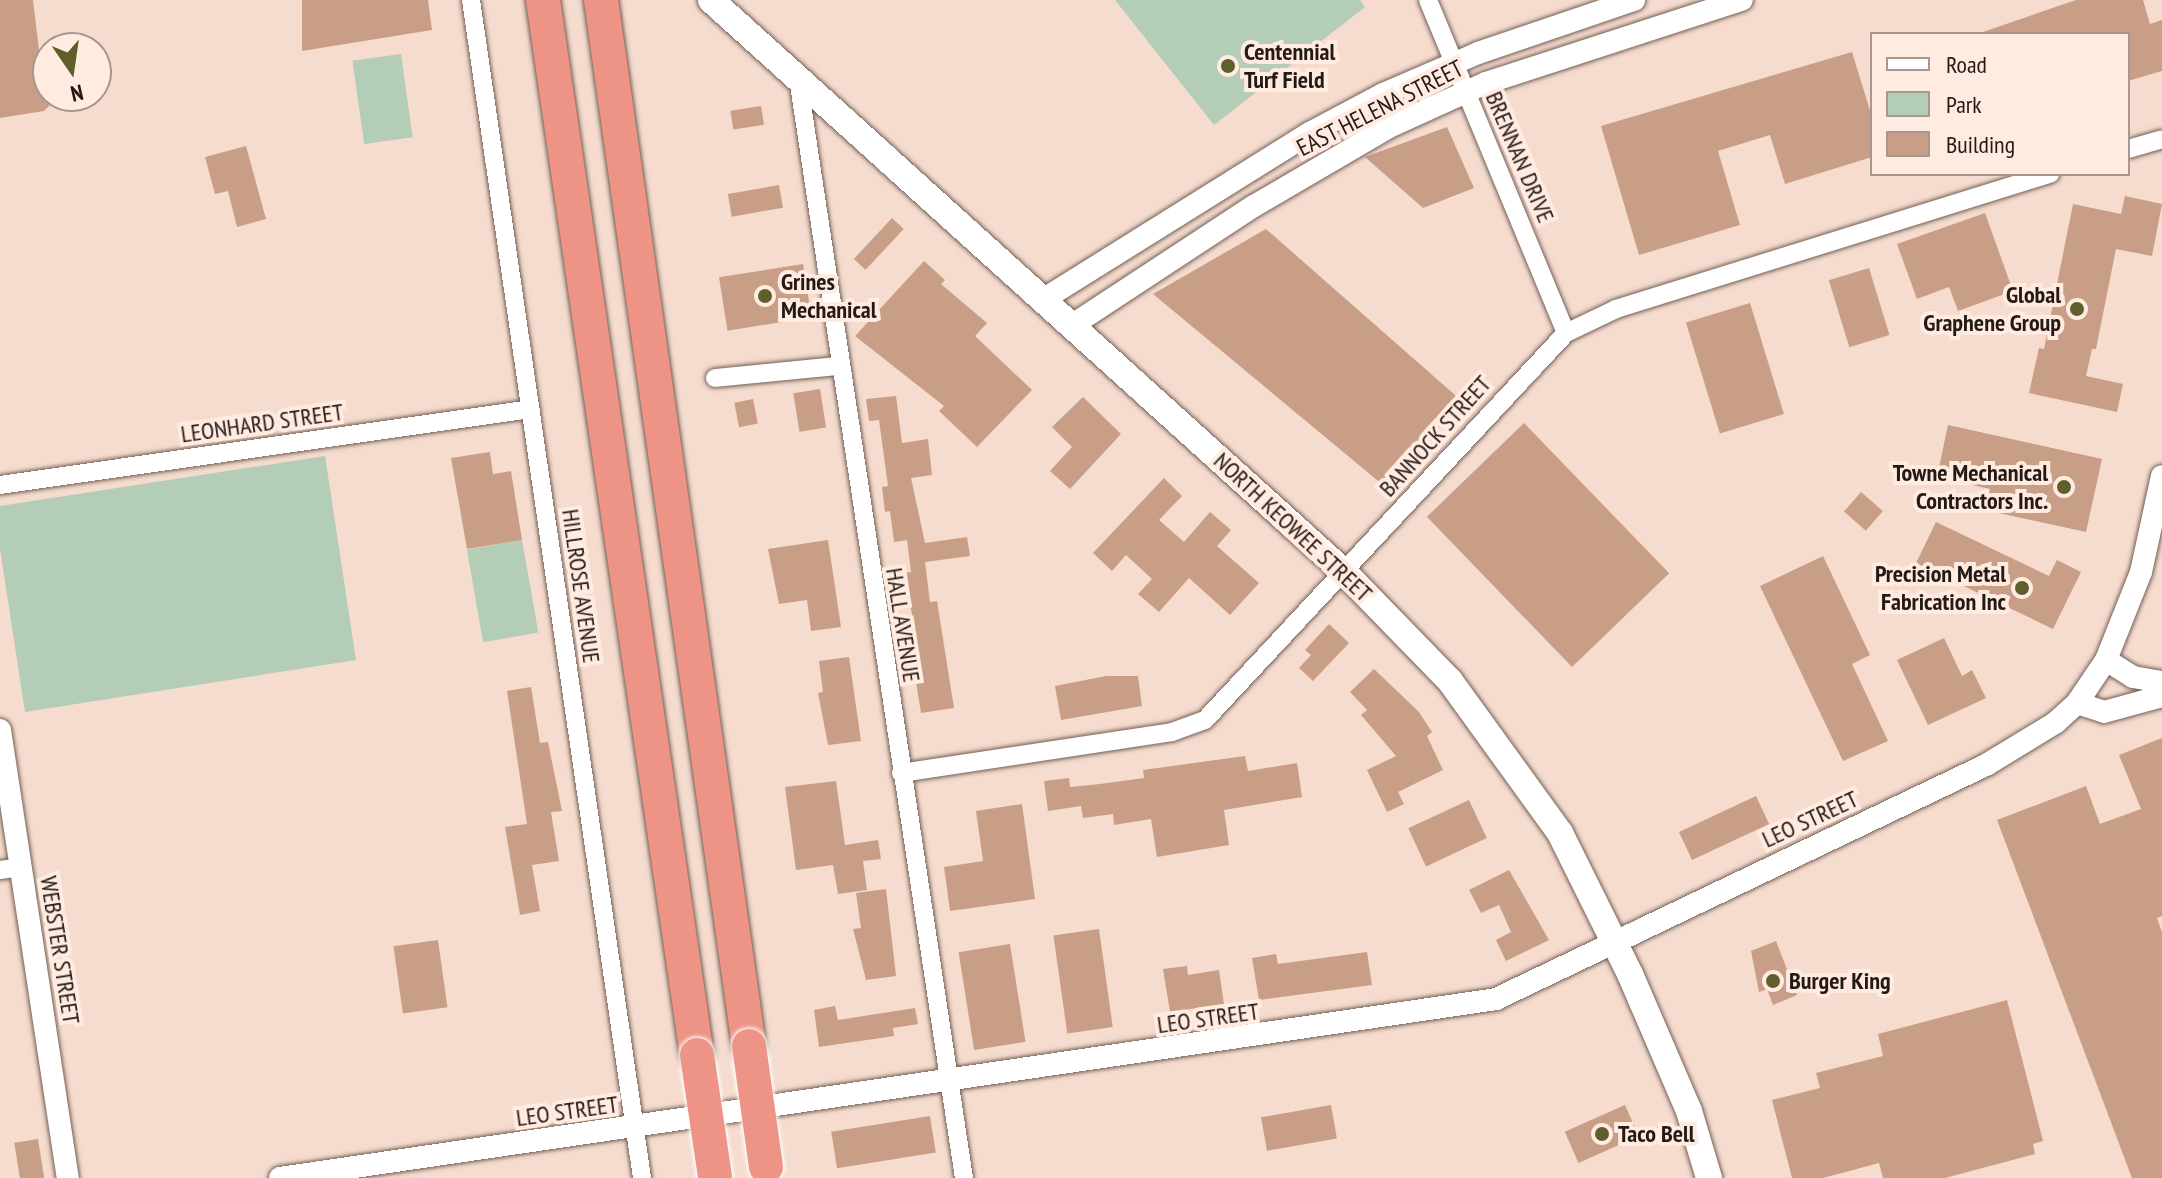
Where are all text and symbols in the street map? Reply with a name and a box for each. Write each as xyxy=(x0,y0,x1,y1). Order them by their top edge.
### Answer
north arrow xyxy=(32,32,112,112)
legend xyxy=(1870,32,2130,176)
place label: Centennial Turf Field xyxy=(1244,38,1335,94)
text: Road xyxy=(1946,49,1987,80)
street label: EAST HELENA STREET xyxy=(1291,53,1469,163)
marker: Centennial Turf Field xyxy=(1219,57,1237,75)
text: N xyxy=(68,78,86,108)
street label: BRENNAN DRIVE xyxy=(1480,87,1560,227)
text: Park xyxy=(1946,89,1982,120)
text: Building xyxy=(1946,129,2015,160)
place label: Grines Mechanical xyxy=(781,268,877,324)
place label: Global Graphene Group xyxy=(1923,281,2061,337)
marker: Grines Mechanical xyxy=(756,287,774,305)
marker: Global Graphene Group xyxy=(2068,300,2086,318)
street label: BANNOCK STREET xyxy=(1373,369,1497,503)
street label: LEONHARD STREET xyxy=(179,397,345,449)
street label: NORTH KEOWEE STREET xyxy=(1208,446,1378,608)
place label: Towne Mechanical Contractors Inc. xyxy=(1893,459,2048,515)
marker: Towne Mechanical Contractors Inc. xyxy=(2055,478,2073,496)
street label: HILLROSE AVENUE xyxy=(556,507,606,665)
place label: Precision Metal Fabrication Inc xyxy=(1875,560,2006,616)
street label: HALL AVENUE xyxy=(880,565,926,685)
marker: Precision Metal Fabrication Inc xyxy=(2013,579,2031,597)
street label: LEO STREET xyxy=(1758,784,1862,854)
street label: WEBSTER STREET xyxy=(34,874,86,1026)
place label: Burger King xyxy=(1789,967,1891,995)
marker: Burger King xyxy=(1764,972,1782,990)
street label: LEO STREET xyxy=(1155,997,1261,1039)
street label: LEO STREET xyxy=(514,1090,620,1132)
place label: Taco Bell xyxy=(1618,1120,1695,1148)
marker: Taco Bell xyxy=(1593,1125,1611,1143)

